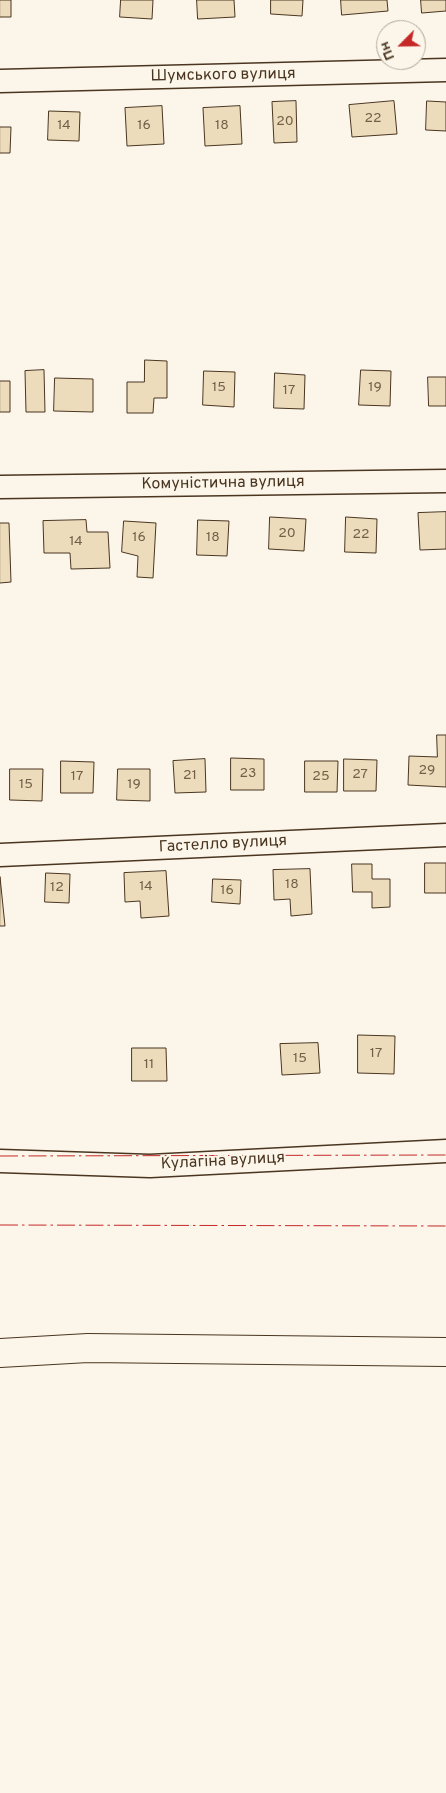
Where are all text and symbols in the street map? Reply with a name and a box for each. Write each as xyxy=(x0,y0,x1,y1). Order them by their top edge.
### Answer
north arrow xyxy=(376,20,426,70)
text: Пн xyxy=(376,39,399,63)
street label: Шумського вулиця xyxy=(150,65,296,87)
house number: 22 xyxy=(364,111,382,127)
house number: 20 xyxy=(276,114,294,130)
house number: 14 xyxy=(57,118,71,134)
house number: 16 xyxy=(137,118,151,134)
house number: 18 xyxy=(215,118,229,134)
house number: 15 xyxy=(212,380,226,396)
house number: 19 xyxy=(368,380,382,396)
house number: 17 xyxy=(283,383,295,399)
street label: Комуністична вулиця xyxy=(141,473,305,495)
house number: 20 xyxy=(278,526,296,542)
house number: 22 xyxy=(352,527,370,543)
house number: 16 xyxy=(132,530,146,546)
house number: 18 xyxy=(206,530,220,546)
house number: 14 xyxy=(69,534,83,550)
house number: 29 xyxy=(419,763,435,779)
house number: 23 xyxy=(240,766,256,782)
house number: 27 xyxy=(352,767,368,783)
house number: 21 xyxy=(183,768,197,784)
house number: 17 xyxy=(71,769,83,785)
house number: 25 xyxy=(312,769,330,785)
house number: 15 xyxy=(19,777,33,793)
house number: 19 xyxy=(127,777,141,793)
street label: Гастелло вулиця xyxy=(158,832,288,858)
house number: 18 xyxy=(285,877,299,893)
house number: 14 xyxy=(139,879,153,895)
house number: 12 xyxy=(50,880,64,896)
house number: 16 xyxy=(220,883,234,899)
house number: 17 xyxy=(370,1046,382,1062)
house number: 15 xyxy=(293,1051,307,1067)
house number: 11 xyxy=(144,1057,154,1073)
street label: Кулагіна вулиця xyxy=(160,1149,286,1175)

